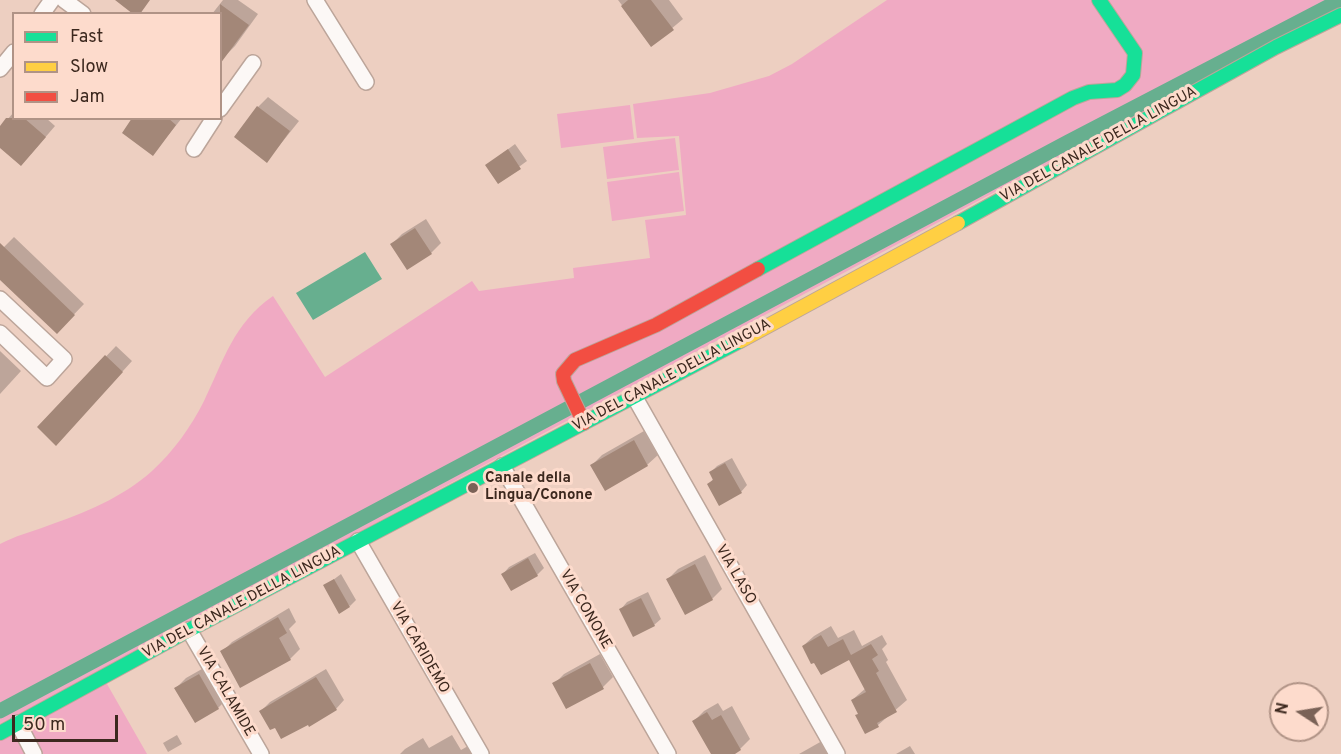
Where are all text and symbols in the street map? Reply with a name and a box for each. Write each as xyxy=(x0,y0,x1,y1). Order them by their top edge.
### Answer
legend xyxy=(12,12,222,120)
text: Fast xyxy=(70,26,103,49)
text: Slow xyxy=(70,56,108,79)
street label: VIA DEL CANALE DELLA LINGUA xyxy=(998,83,1200,207)
text: Jam xyxy=(70,86,105,109)
street label: VIA DEL CANALE DELLA LINGUA xyxy=(570,316,774,436)
place label: Canale della Lingua/Conone xyxy=(485,470,593,505)
marker: Canale della Lingua/Conone xyxy=(466,481,480,495)
street label: VIA LASO xyxy=(711,542,759,608)
street label: VIA DEL CANALE DELLA LINGUA xyxy=(140,543,344,663)
street label: VIA CONONE xyxy=(555,567,615,653)
street label: VIA CARIDEMO xyxy=(385,599,453,697)
street label: VIA CALAMIDE xyxy=(192,644,258,740)
north arrow xyxy=(1269,682,1329,742)
text: N xyxy=(1272,701,1294,716)
scale bar xyxy=(15,703,122,741)
text: 50 m xyxy=(23,714,65,737)

